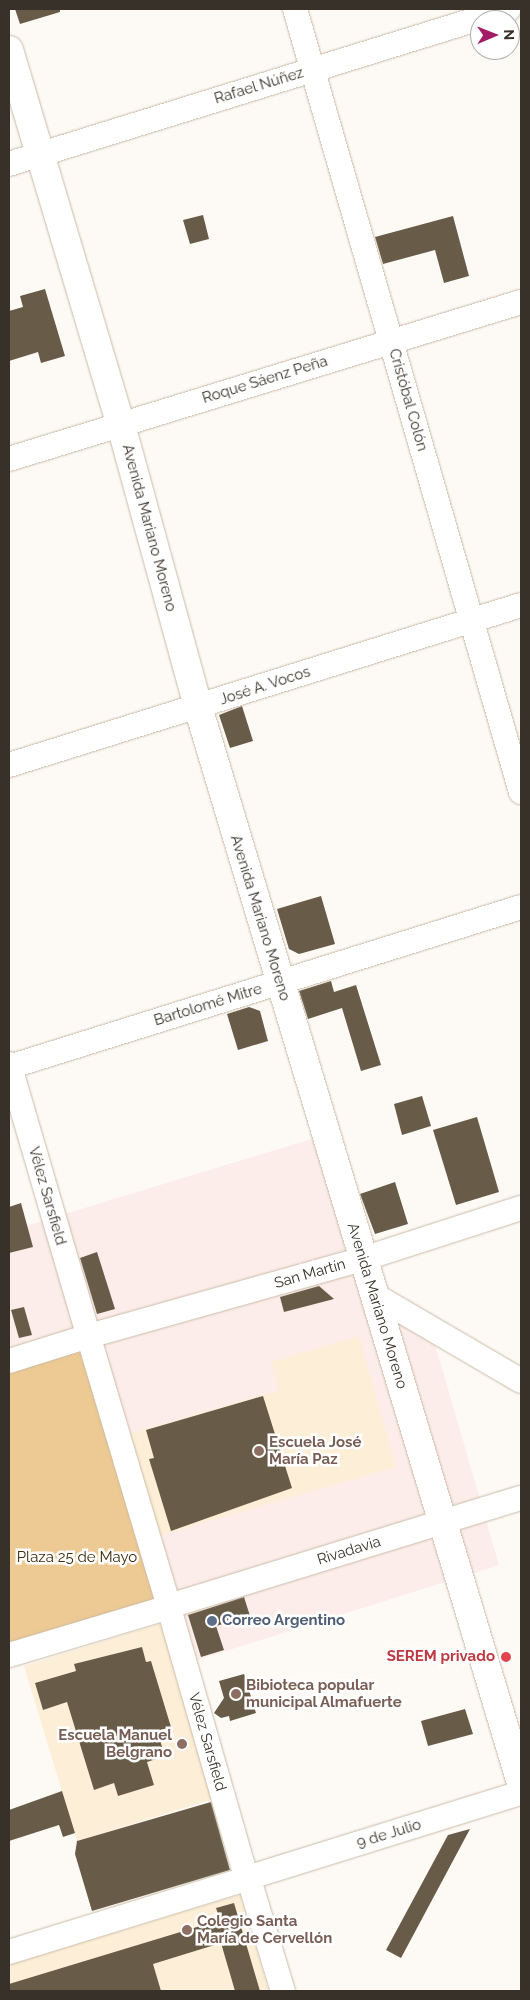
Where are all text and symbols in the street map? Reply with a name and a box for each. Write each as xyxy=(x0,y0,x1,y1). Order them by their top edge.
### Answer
north arrow xyxy=(470,10,520,60)
text: N xyxy=(501,29,517,40)
street label: Rafael Núñez xyxy=(212,64,306,108)
street label: Cristóbal Colón xyxy=(385,346,431,454)
street label: Roque Sáenz Peña xyxy=(200,352,330,408)
street label: Avenida Mariano Moreno xyxy=(118,442,180,614)
street label: José A. Vocos xyxy=(217,663,313,709)
street label: Avenida Mariano Moreno xyxy=(226,833,294,1003)
street label: Bartolomé Mitre xyxy=(152,980,264,1030)
street label: Vélez Sarsfield xyxy=(24,1145,70,1247)
street label: Avenida Mariano Moreno xyxy=(343,1221,411,1391)
street label: San Martín xyxy=(272,1255,348,1293)
place label: Escuela José María Paz xyxy=(269,1433,362,1468)
marker: Escuela José María Paz xyxy=(253,1445,265,1457)
street label: Rivadavia xyxy=(315,1533,383,1569)
park label: Plaza 25 de Mayo xyxy=(17,1549,137,1567)
place label: Correo Argentino xyxy=(222,1612,346,1630)
marker: Correo Argentino xyxy=(206,1615,218,1627)
place label: SEREM privado xyxy=(387,1648,495,1666)
marker: SEREM privado xyxy=(499,1650,513,1664)
place label: Bibioteca popular municipal Almafuerte xyxy=(246,1676,402,1711)
marker: Bibioteca popular municipal Almafuerte xyxy=(230,1688,242,1700)
street label: Vélez Sarsfield xyxy=(184,1691,230,1793)
place label: Escuela Manuel Belgrano xyxy=(58,1726,172,1761)
marker: Escuela Manuel Belgrano xyxy=(176,1738,188,1750)
street label: 9 de Julio xyxy=(354,1816,424,1852)
place label: Colegio Santa María de Cervellón xyxy=(197,1912,332,1947)
marker: Colegio Santa María de Cervellón xyxy=(181,1924,193,1936)

